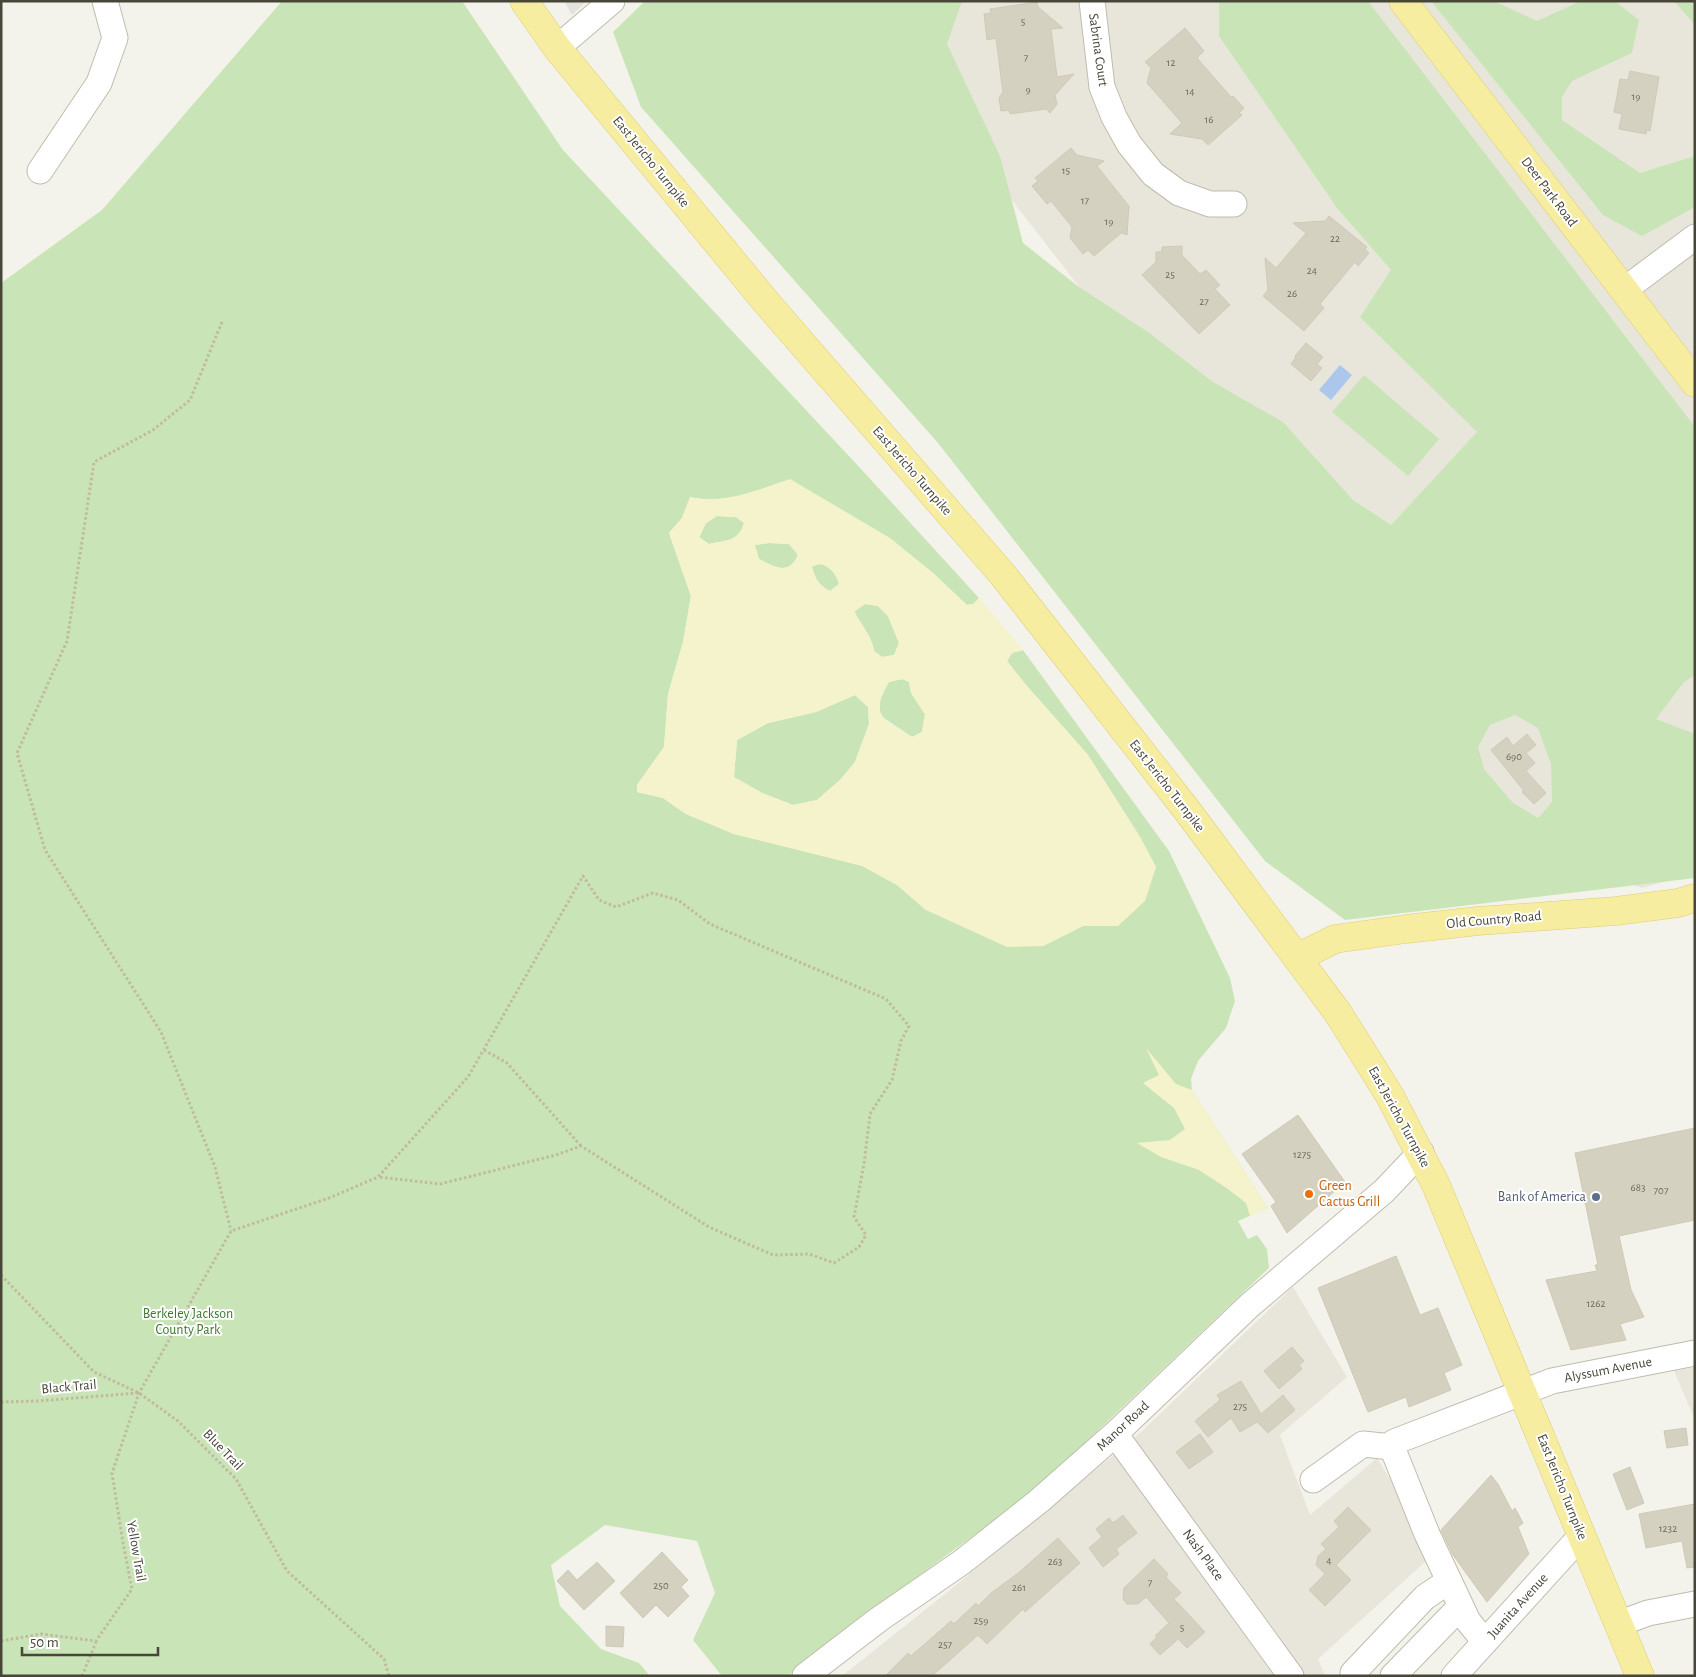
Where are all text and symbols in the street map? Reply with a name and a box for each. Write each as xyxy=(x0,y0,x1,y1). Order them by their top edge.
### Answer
street label: Sabrina Court xyxy=(1086,13,1110,88)
house number: 5 xyxy=(1021,16,1026,27)
house number: 7 xyxy=(1024,52,1029,63)
house number: 12 xyxy=(1167,57,1175,68)
house number: 9 xyxy=(1025,84,1031,95)
house number: 14 xyxy=(1185,86,1195,97)
house number: 19 xyxy=(1632,91,1640,102)
street label: East Jericho Turnpike xyxy=(610,114,692,210)
house number: 16 xyxy=(1205,114,1213,125)
street label: Deer Park Road xyxy=(1518,155,1580,229)
house number: 15 xyxy=(1062,165,1071,176)
house number: 17 xyxy=(1081,195,1090,206)
house number: 19 xyxy=(1105,216,1113,227)
house number: 22 xyxy=(1330,233,1340,244)
house number: 24 xyxy=(1307,265,1317,276)
house number: 25 xyxy=(1165,269,1175,280)
house number: 26 xyxy=(1287,288,1297,299)
house number: 27 xyxy=(1199,296,1209,307)
street label: East Jericho Turnpike xyxy=(870,424,954,518)
street label: East Jericho Turnpike xyxy=(1127,737,1207,835)
house number: 690 xyxy=(1506,751,1522,762)
street label: Old Country Road xyxy=(1446,909,1542,931)
street label: East Jericho Turnpike xyxy=(1366,1064,1432,1170)
house number: 1275 xyxy=(1293,1149,1311,1160)
place label: Green Cactus Grill xyxy=(1319,1179,1380,1209)
house number: 683 xyxy=(1631,1182,1646,1193)
house number: 707 xyxy=(1654,1185,1669,1196)
marker: Green Cactus Grill xyxy=(1303,1188,1315,1200)
place label: Bank of America xyxy=(1498,1190,1587,1204)
marker: Bank of America xyxy=(1590,1191,1602,1203)
house number: 1262 xyxy=(1587,1298,1605,1309)
park label: Berkeley Jackson County Park xyxy=(143,1307,233,1337)
street label: Alyssum Avenue xyxy=(1563,1355,1653,1385)
street label: Black Trail xyxy=(41,1378,97,1396)
street label: Manor Road xyxy=(1094,1398,1152,1454)
house number: 275 xyxy=(1233,1401,1247,1412)
street label: Blue Trail xyxy=(200,1427,246,1473)
street label: East Jericho Turnpike xyxy=(1534,1432,1590,1542)
street label: Yellow Trail xyxy=(124,1519,148,1583)
house number: 1232 xyxy=(1659,1523,1677,1534)
street label: Nash Place xyxy=(1180,1527,1226,1583)
house number: 4 xyxy=(1326,1555,1332,1566)
house number: 263 xyxy=(1048,1556,1063,1567)
street label: Juanita Avenue xyxy=(1485,1571,1551,1641)
house number: 7 xyxy=(1148,1577,1153,1588)
house number: 250 xyxy=(653,1580,669,1591)
house number: 261 xyxy=(1012,1582,1026,1593)
house number: 259 xyxy=(974,1615,988,1626)
house number: 5 xyxy=(1180,1622,1185,1633)
scale bar xyxy=(22,1624,159,1656)
text: 50 m xyxy=(30,1635,59,1650)
house number: 257 xyxy=(938,1639,953,1650)

